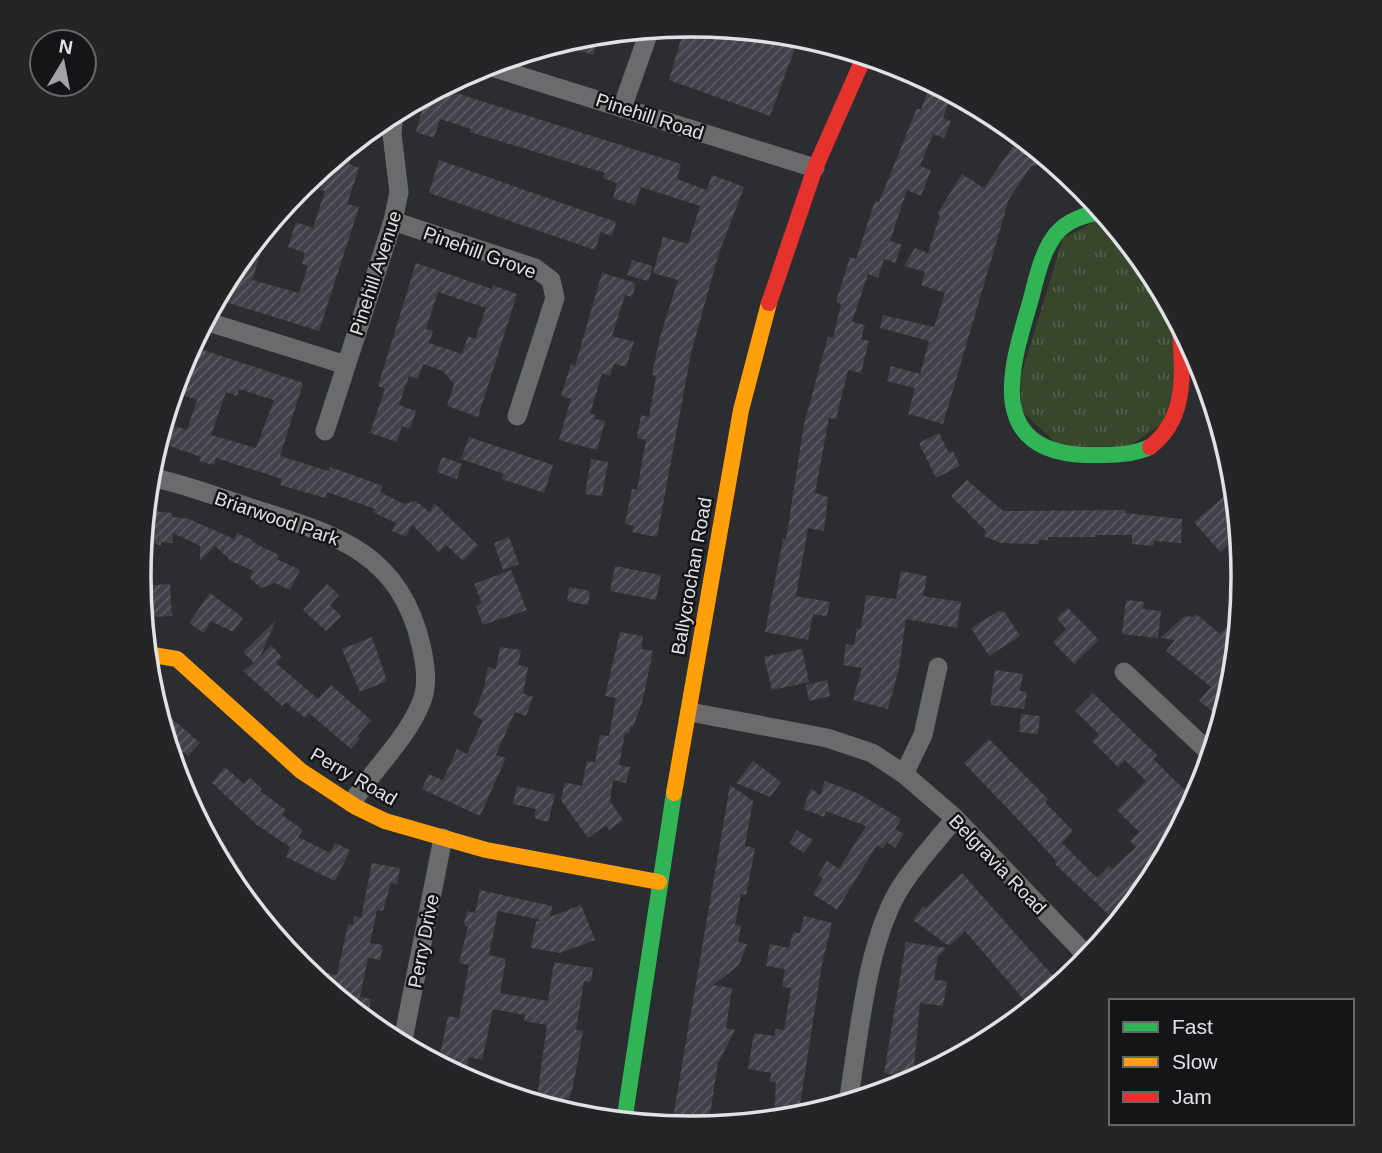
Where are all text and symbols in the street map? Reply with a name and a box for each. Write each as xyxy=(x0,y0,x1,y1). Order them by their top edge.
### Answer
north arrow xyxy=(28,28,98,98)
text: N xyxy=(57,35,74,58)
street label: Pinehill Road xyxy=(593,89,706,144)
street label: Pinehill Avenue xyxy=(345,208,405,338)
street label: Pinehill Grove xyxy=(421,222,539,283)
street label: Briarwood Park xyxy=(212,487,342,550)
street label: Ballycrochan Road xyxy=(667,496,716,656)
street label: Perry Road xyxy=(307,743,401,810)
street label: Belgravia Road xyxy=(945,810,1050,918)
street label: Perry Drive xyxy=(404,892,443,990)
legend xyxy=(1109,999,1354,1125)
text: Fast xyxy=(1172,1015,1213,1038)
text: Slow xyxy=(1172,1050,1218,1073)
text: Jam xyxy=(1172,1085,1212,1108)

